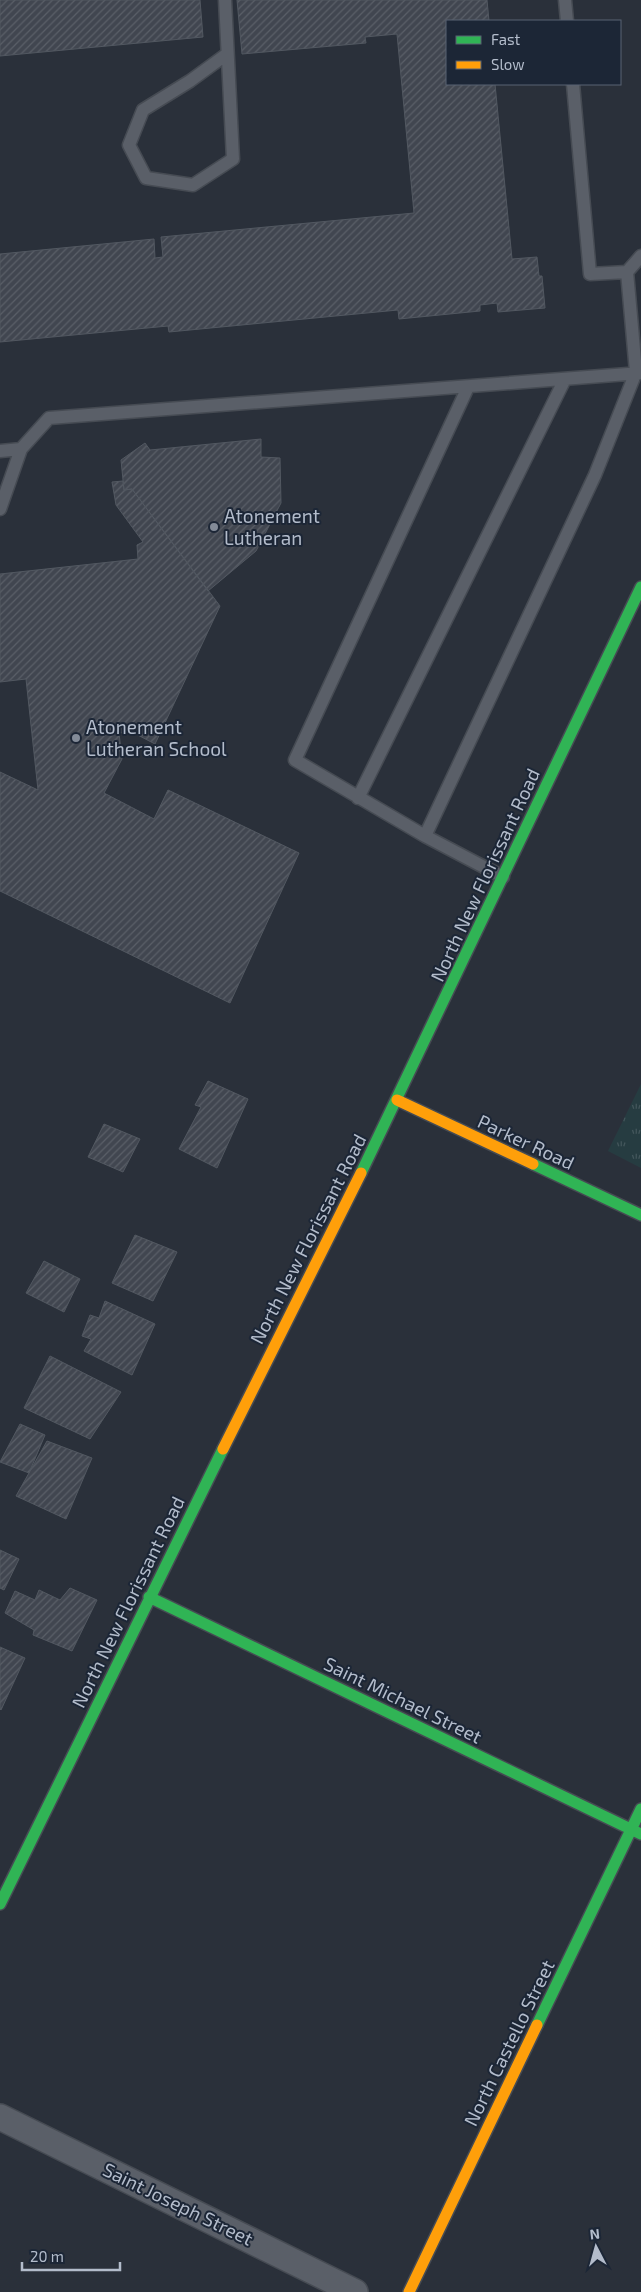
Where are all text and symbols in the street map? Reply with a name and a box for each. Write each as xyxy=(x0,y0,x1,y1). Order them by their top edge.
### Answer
legend xyxy=(446,20,621,85)
text: Fast xyxy=(491,30,521,48)
text: Slow xyxy=(491,55,525,73)
place label: Atonement Lutheran xyxy=(224,504,320,549)
marker: Atonement Lutheran xyxy=(208,521,220,533)
place label: Atonement Lutheran School xyxy=(86,715,227,760)
marker: Atonement Lutheran School xyxy=(70,732,82,744)
street label: North New Florissant Road xyxy=(425,765,544,985)
street label: Parker Road xyxy=(474,1109,578,1174)
street label: North New Florissant Road xyxy=(245,1130,371,1348)
street label: North New Florissant Road xyxy=(66,1492,189,1711)
street label: Saint Michael Street xyxy=(320,1651,486,1748)
street label: North Castello Street xyxy=(458,1956,559,2130)
street label: Saint Joseph Street xyxy=(99,2157,257,2250)
north arrow xyxy=(571,2222,621,2272)
text: N xyxy=(589,2225,601,2243)
scale bar xyxy=(22,2240,120,2272)
text: 20 m xyxy=(30,2247,64,2265)

